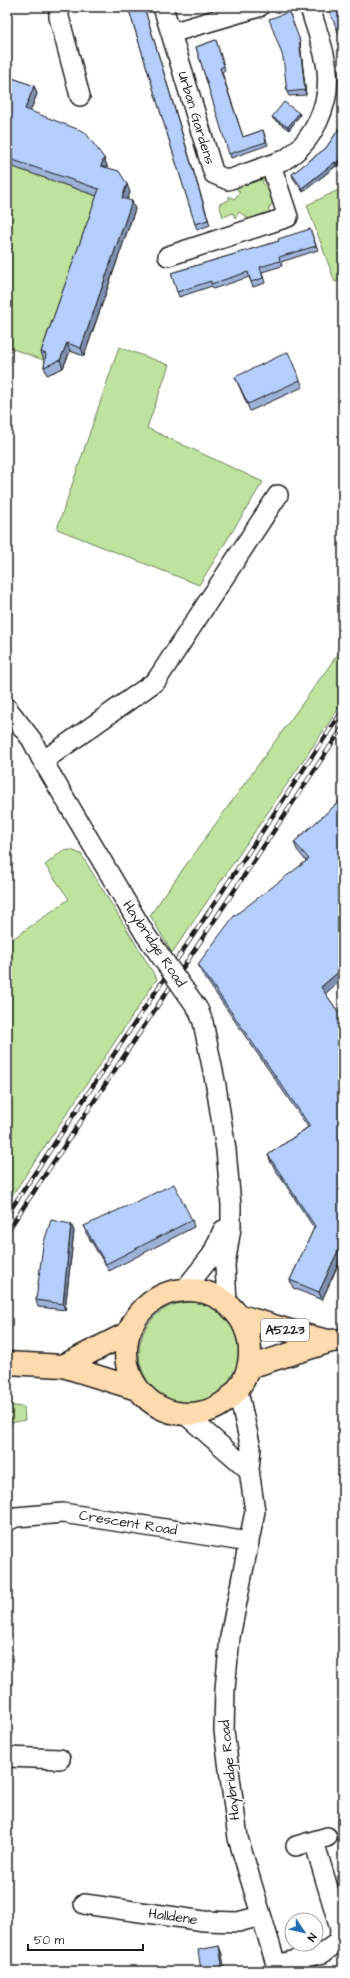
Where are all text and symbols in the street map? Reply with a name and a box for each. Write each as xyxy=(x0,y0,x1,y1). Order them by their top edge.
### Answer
street label: Urban Gardens xyxy=(172,69,220,167)
street label: Haybridge Road xyxy=(118,897,190,991)
road number: A5223 xyxy=(261,1319,309,1341)
street label: Crescent Road xyxy=(77,1505,179,1541)
street label: Haybridge Road xyxy=(215,1719,245,1821)
street label: Halldene xyxy=(147,1904,199,1930)
north arrow xyxy=(284,1912,324,1952)
scale bar xyxy=(28,1926,143,1952)
text: N xyxy=(304,1930,320,1945)
text: 50 m xyxy=(34,1932,65,1949)

